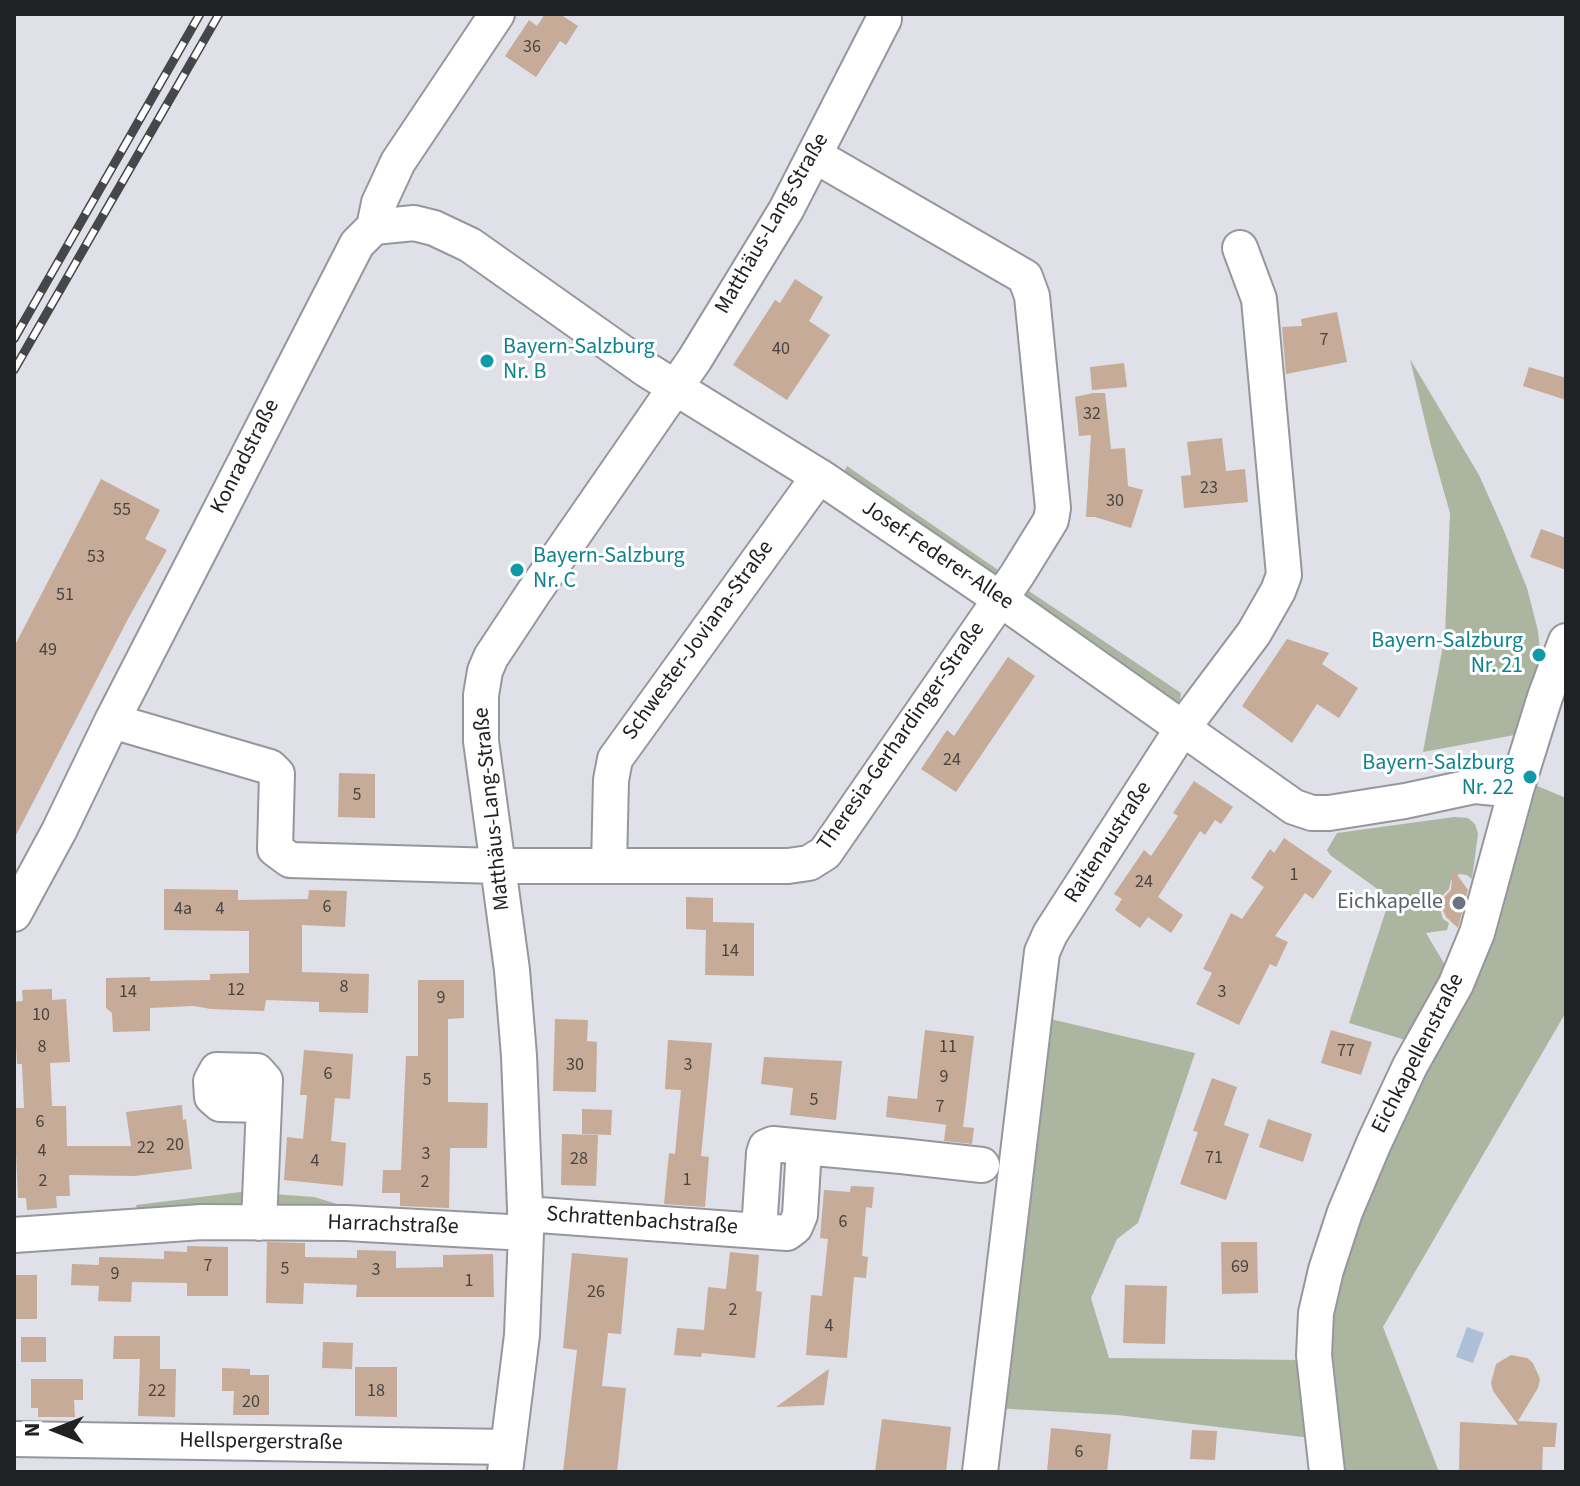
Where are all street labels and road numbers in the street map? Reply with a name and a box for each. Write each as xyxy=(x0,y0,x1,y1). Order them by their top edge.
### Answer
street label: Matthäus-Lang-Straße xyxy=(710,129,836,319)
street label: Konradstraße xyxy=(206,395,286,519)
street label: Josef-Federer-Allee xyxy=(856,495,1018,617)
street label: Schwester-Joviana-Straße xyxy=(618,536,780,746)
street label: Theresia-Gerhardinger-Straße xyxy=(813,617,991,857)
street label: Matthäus-Lang-Straße xyxy=(469,706,517,912)
street label: Raitenaustraße xyxy=(1060,777,1158,909)
street label: Eichkapellenstraße xyxy=(1367,970,1471,1138)
street label: Schrattenbachstraße xyxy=(545,1202,739,1242)
street label: Harrachstraße xyxy=(327,1211,459,1241)
street label: Hellspergerstraße xyxy=(179,1428,343,1458)

